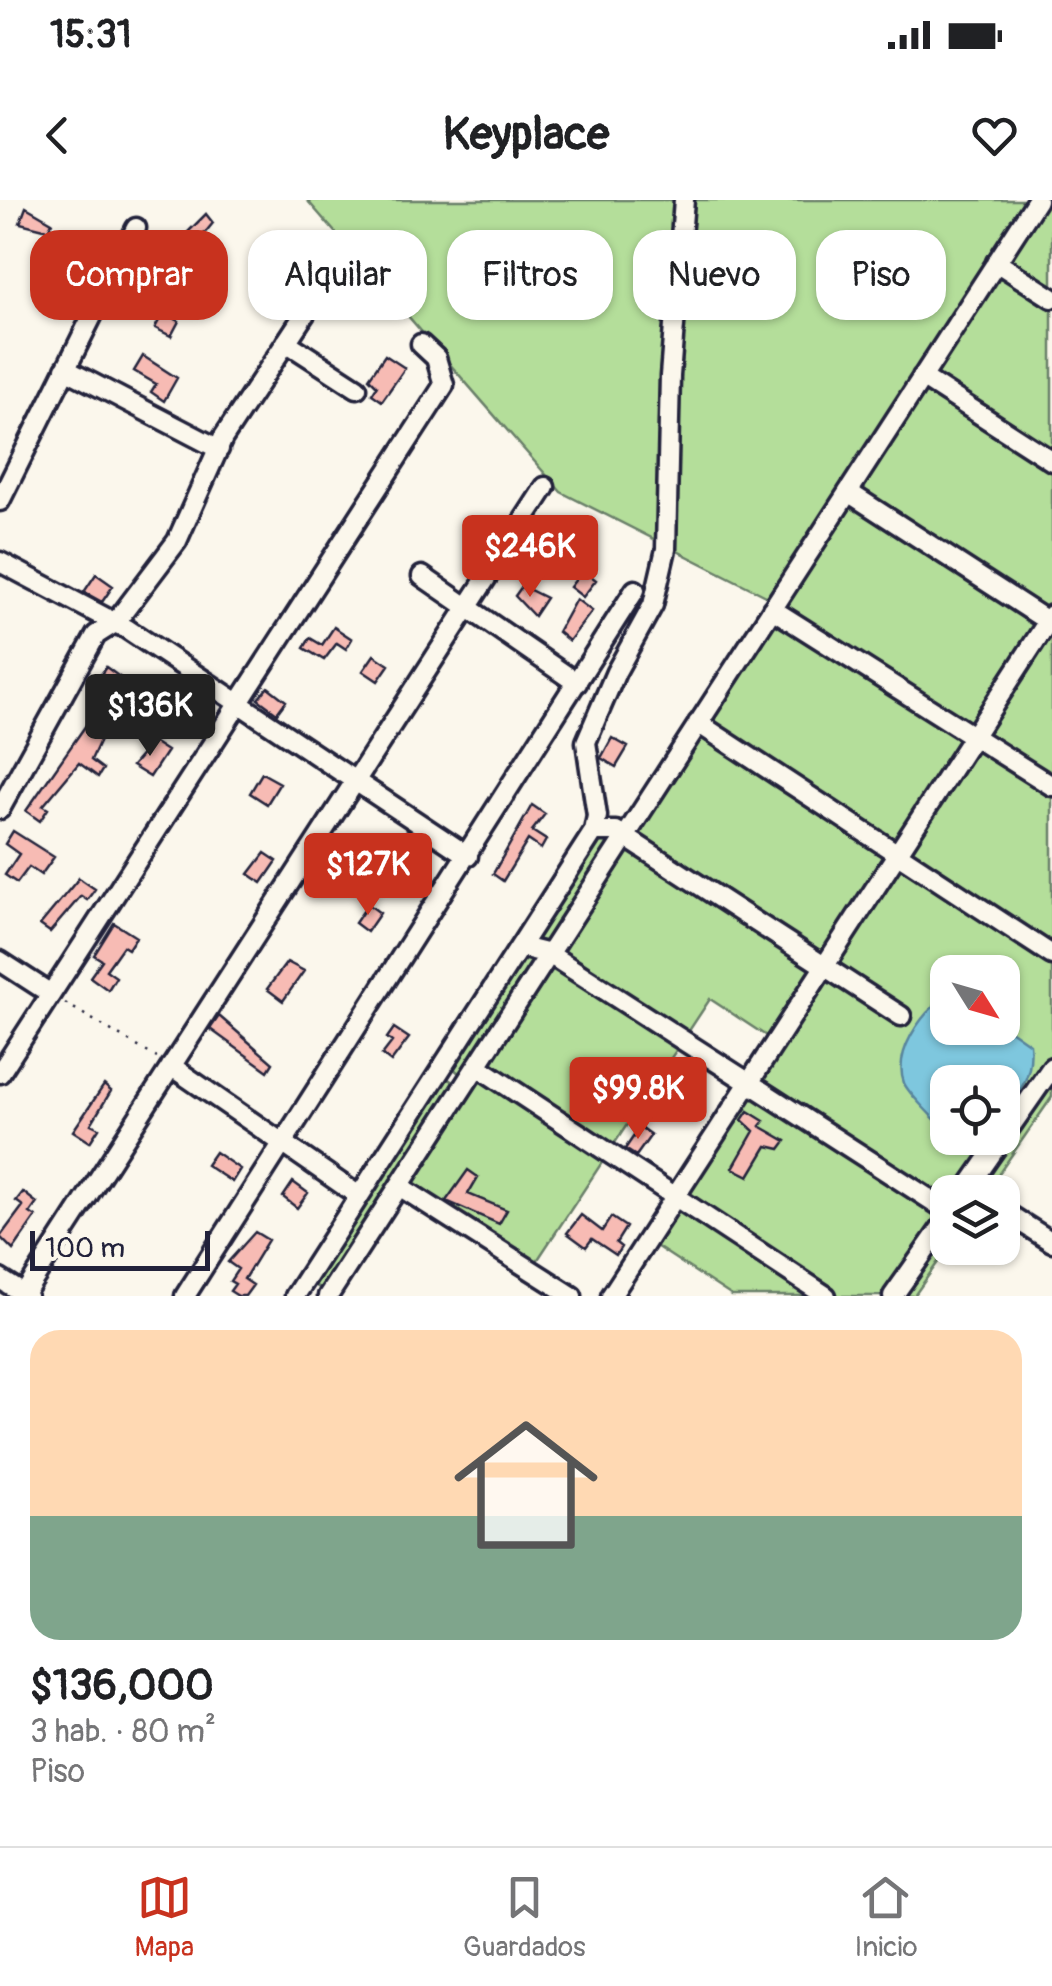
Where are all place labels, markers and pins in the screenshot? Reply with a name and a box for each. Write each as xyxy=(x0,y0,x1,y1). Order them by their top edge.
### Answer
pin: $246K xyxy=(460,515,600,600)
pin: $136K xyxy=(80,674,220,759)
pin: $127K xyxy=(298,833,438,918)
pin: $99.8K xyxy=(557,1057,719,1142)

